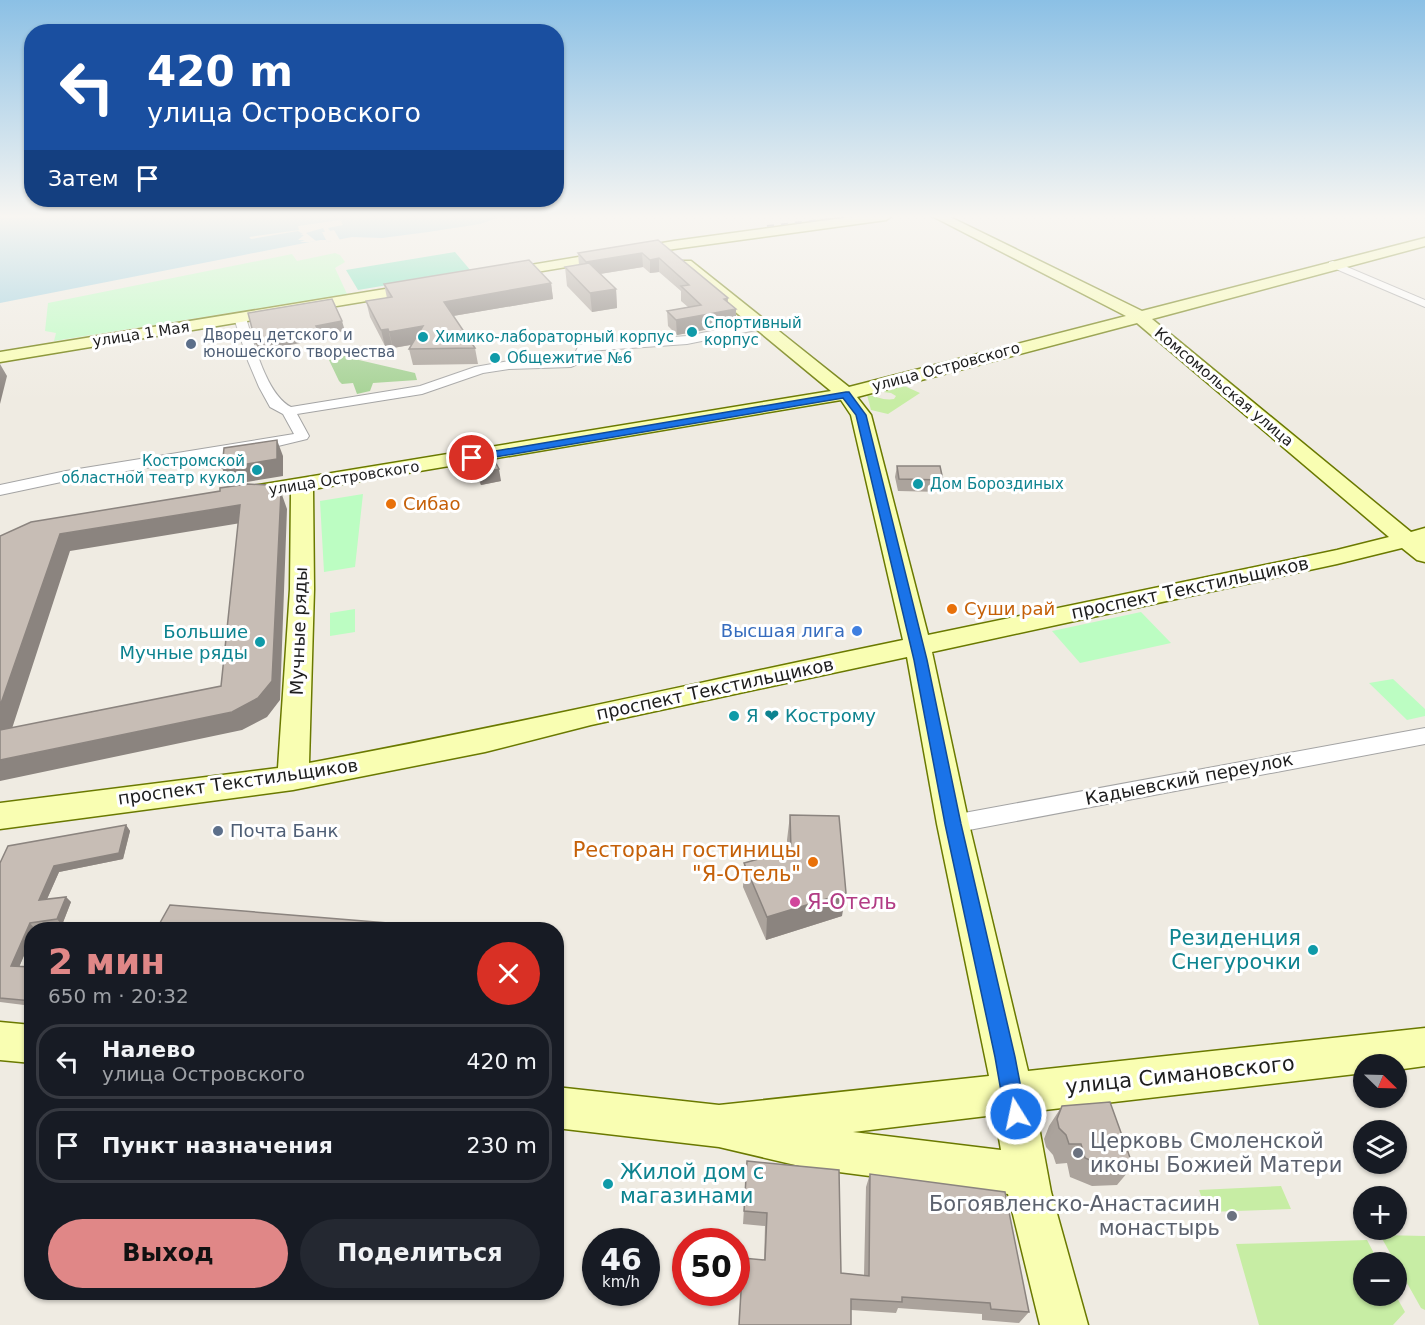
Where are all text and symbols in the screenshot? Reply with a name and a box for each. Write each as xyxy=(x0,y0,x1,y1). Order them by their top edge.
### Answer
text: 420 m xyxy=(147,47,293,96)
icon: left xyxy=(48,48,126,126)
text: улица Островского xyxy=(147,97,421,128)
icon: arrive xyxy=(131,162,164,195)
text: Затем xyxy=(48,166,119,191)
place label: Спортивный корпус xyxy=(704,314,802,349)
street label: улица 1 Мая xyxy=(91,317,191,351)
street label: Комсомольская улица xyxy=(1151,324,1297,450)
marker: Спортивный корпус xyxy=(685,325,699,339)
place label: Дворец детского и юношеского творчества xyxy=(203,326,395,361)
place label: Химико-лабораторный корпус xyxy=(435,328,674,346)
marker: Химико-лабораторный корпус xyxy=(416,330,430,344)
marker: Дворец детского и юношеского творчества xyxy=(184,337,198,351)
street label: улица Островского xyxy=(870,339,1022,395)
place label: Общежитие №6 xyxy=(507,349,632,367)
marker: Общежитие №6 xyxy=(488,351,502,365)
pin xyxy=(446,432,497,483)
icon: arrive xyxy=(455,441,488,474)
place label: Костромской областной театр кукол xyxy=(61,452,245,487)
street label: улица Островского xyxy=(267,457,421,499)
marker: Костромской областной театр кукол xyxy=(250,463,264,477)
place label: Дом Бороздиных xyxy=(930,475,1064,493)
marker: Дом Бороздиных xyxy=(911,477,925,491)
place label: Сибао xyxy=(403,493,460,514)
marker: Сибао xyxy=(384,497,398,511)
street label: проспект Текстильщиков xyxy=(1069,552,1311,623)
street label: Мучные ряды xyxy=(286,566,311,696)
place label: Суши рай xyxy=(964,598,1055,619)
marker: Суши рай xyxy=(945,602,959,616)
place label: Высшая лига xyxy=(721,620,845,641)
place label: Большие Мучные ряды xyxy=(119,621,248,663)
marker: Высшая лига xyxy=(850,624,864,638)
marker: Большие Мучные ряды xyxy=(253,635,267,649)
street label: проспект Текстильщиков xyxy=(594,653,836,724)
place label: Я ❤ Кострому xyxy=(746,705,876,726)
marker: Я ❤ Кострому xyxy=(727,709,741,723)
street label: Кадыевский переулок xyxy=(1083,748,1295,809)
street label: проспект Текстильщиков xyxy=(116,754,359,809)
place label: Почта Банк xyxy=(230,820,339,841)
marker: Почта Банк xyxy=(211,824,225,838)
place label: Ресторан гостиницы "Я-Отель" xyxy=(573,838,801,886)
marker: Ресторан гостиницы "Я-Отель" xyxy=(806,855,820,869)
place label: Я-Отель xyxy=(807,890,897,914)
marker: Я-Отель xyxy=(788,895,802,909)
place label: Резиденция Снегурочки xyxy=(1169,926,1301,974)
text: 2 мин xyxy=(48,941,165,982)
button: close xyxy=(477,942,540,1005)
marker: Резиденция Снегурочки xyxy=(1306,943,1320,957)
text: 650 m · 20:32 xyxy=(48,984,189,1008)
text: Налево xyxy=(102,1037,195,1062)
icon: left xyxy=(51,1045,84,1078)
text: 420 m xyxy=(467,1049,537,1074)
street label: улица Симановского xyxy=(1064,1051,1296,1099)
north arrow xyxy=(1353,1054,1407,1108)
map controls xyxy=(1353,1054,1407,1306)
text: улица Островского xyxy=(102,1062,305,1086)
position arrow xyxy=(984,1082,1048,1146)
button: layers xyxy=(1353,1120,1407,1174)
icon: arrive xyxy=(51,1129,84,1162)
place label: Церковь Смоленской иконы Божией Матери xyxy=(1090,1129,1342,1177)
text: Пункт назначения xyxy=(102,1133,333,1158)
text: 230 m xyxy=(467,1133,537,1158)
marker: Церковь Смоленской иконы Божией Матери xyxy=(1071,1146,1085,1160)
place label: Жилой дом с магазинами xyxy=(620,1160,764,1208)
marker: Жилой дом с магазинами xyxy=(601,1177,615,1191)
button: + xyxy=(1353,1186,1407,1240)
place label: Богоявленско-Анастасиин монастырь xyxy=(929,1192,1220,1240)
marker: Богоявленско-Анастасиин монастырь xyxy=(1225,1209,1239,1223)
button: Выход xyxy=(48,1219,288,1288)
button: Поделиться xyxy=(300,1219,540,1288)
speed limit sign: 50 xyxy=(672,1228,750,1306)
text: 46 xyxy=(600,1242,642,1277)
button: − xyxy=(1353,1252,1407,1306)
text: km/h xyxy=(602,1273,640,1291)

